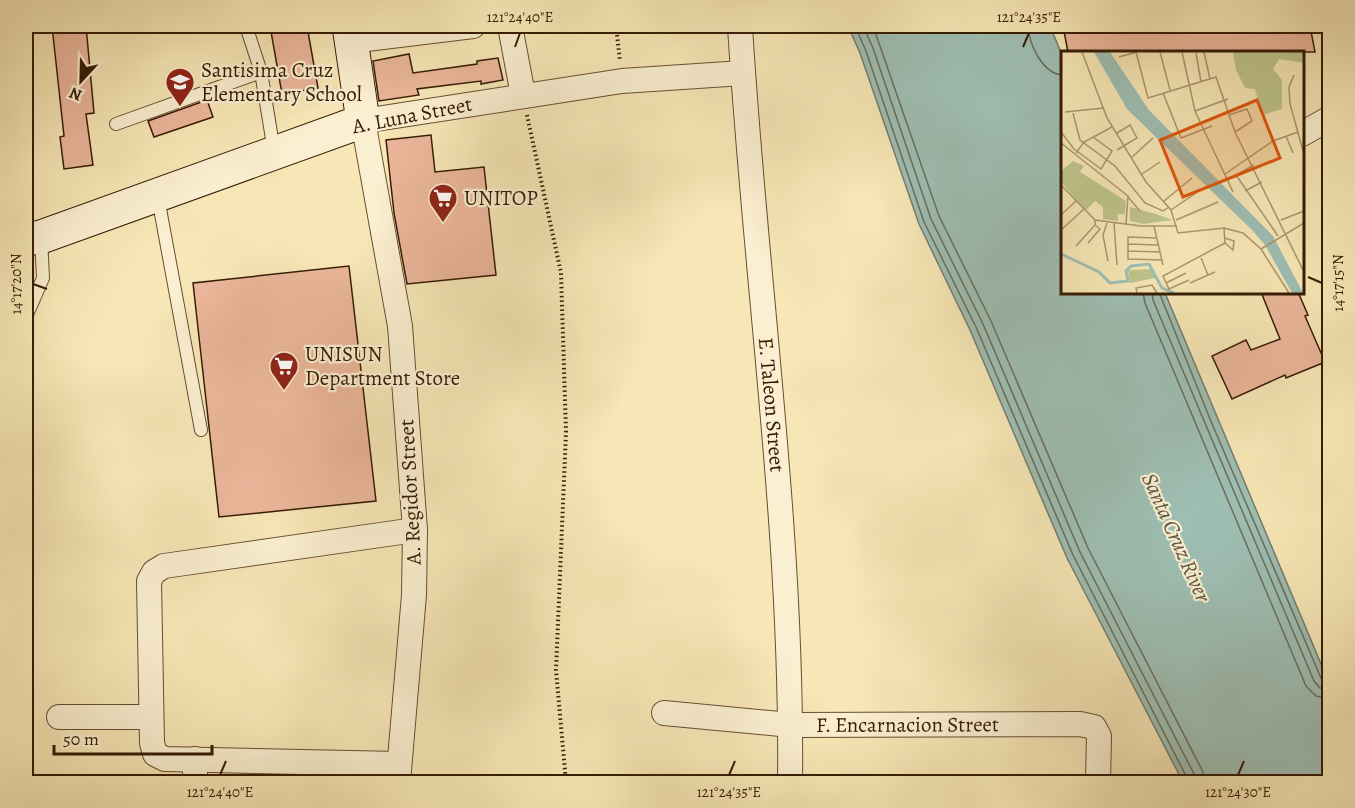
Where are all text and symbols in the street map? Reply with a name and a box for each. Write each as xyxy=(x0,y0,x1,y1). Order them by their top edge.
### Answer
text: 121°24'40"E xyxy=(487,7,553,27)
text: 121°24'35"E xyxy=(997,7,1061,27)
north arrow xyxy=(51,51,111,111)
inset map xyxy=(1061,51,1304,294)
place label: Santisima Cruz Elementary School xyxy=(201,56,362,108)
school or university icon: Santisima Cruz Elementary School xyxy=(164,66,196,108)
text: N xyxy=(66,81,85,106)
street label: A. Luna Street xyxy=(349,90,474,141)
supermarket icon: UNITOP xyxy=(427,182,459,224)
place label: UNITOP xyxy=(464,184,538,212)
text: 14°17'20"N xyxy=(6,253,26,314)
text: 14°17'15"N xyxy=(1328,254,1348,312)
street label: E. Taleon Street xyxy=(752,336,791,473)
place label: UNISUN Department Store xyxy=(305,340,460,392)
supermarket icon: UNISUN Department Store xyxy=(268,350,300,392)
street label: A. Regidor Street xyxy=(392,418,428,567)
water label: Santa Cruz River xyxy=(1134,468,1218,608)
street label: F. Encarnacion Street xyxy=(816,710,999,739)
scale bar xyxy=(54,718,212,756)
text: 50 m xyxy=(63,727,99,751)
text: 121°24'40"E xyxy=(187,782,253,802)
text: 121°24'35"E xyxy=(697,782,761,802)
text: 121°24'30"E xyxy=(1205,782,1271,802)

